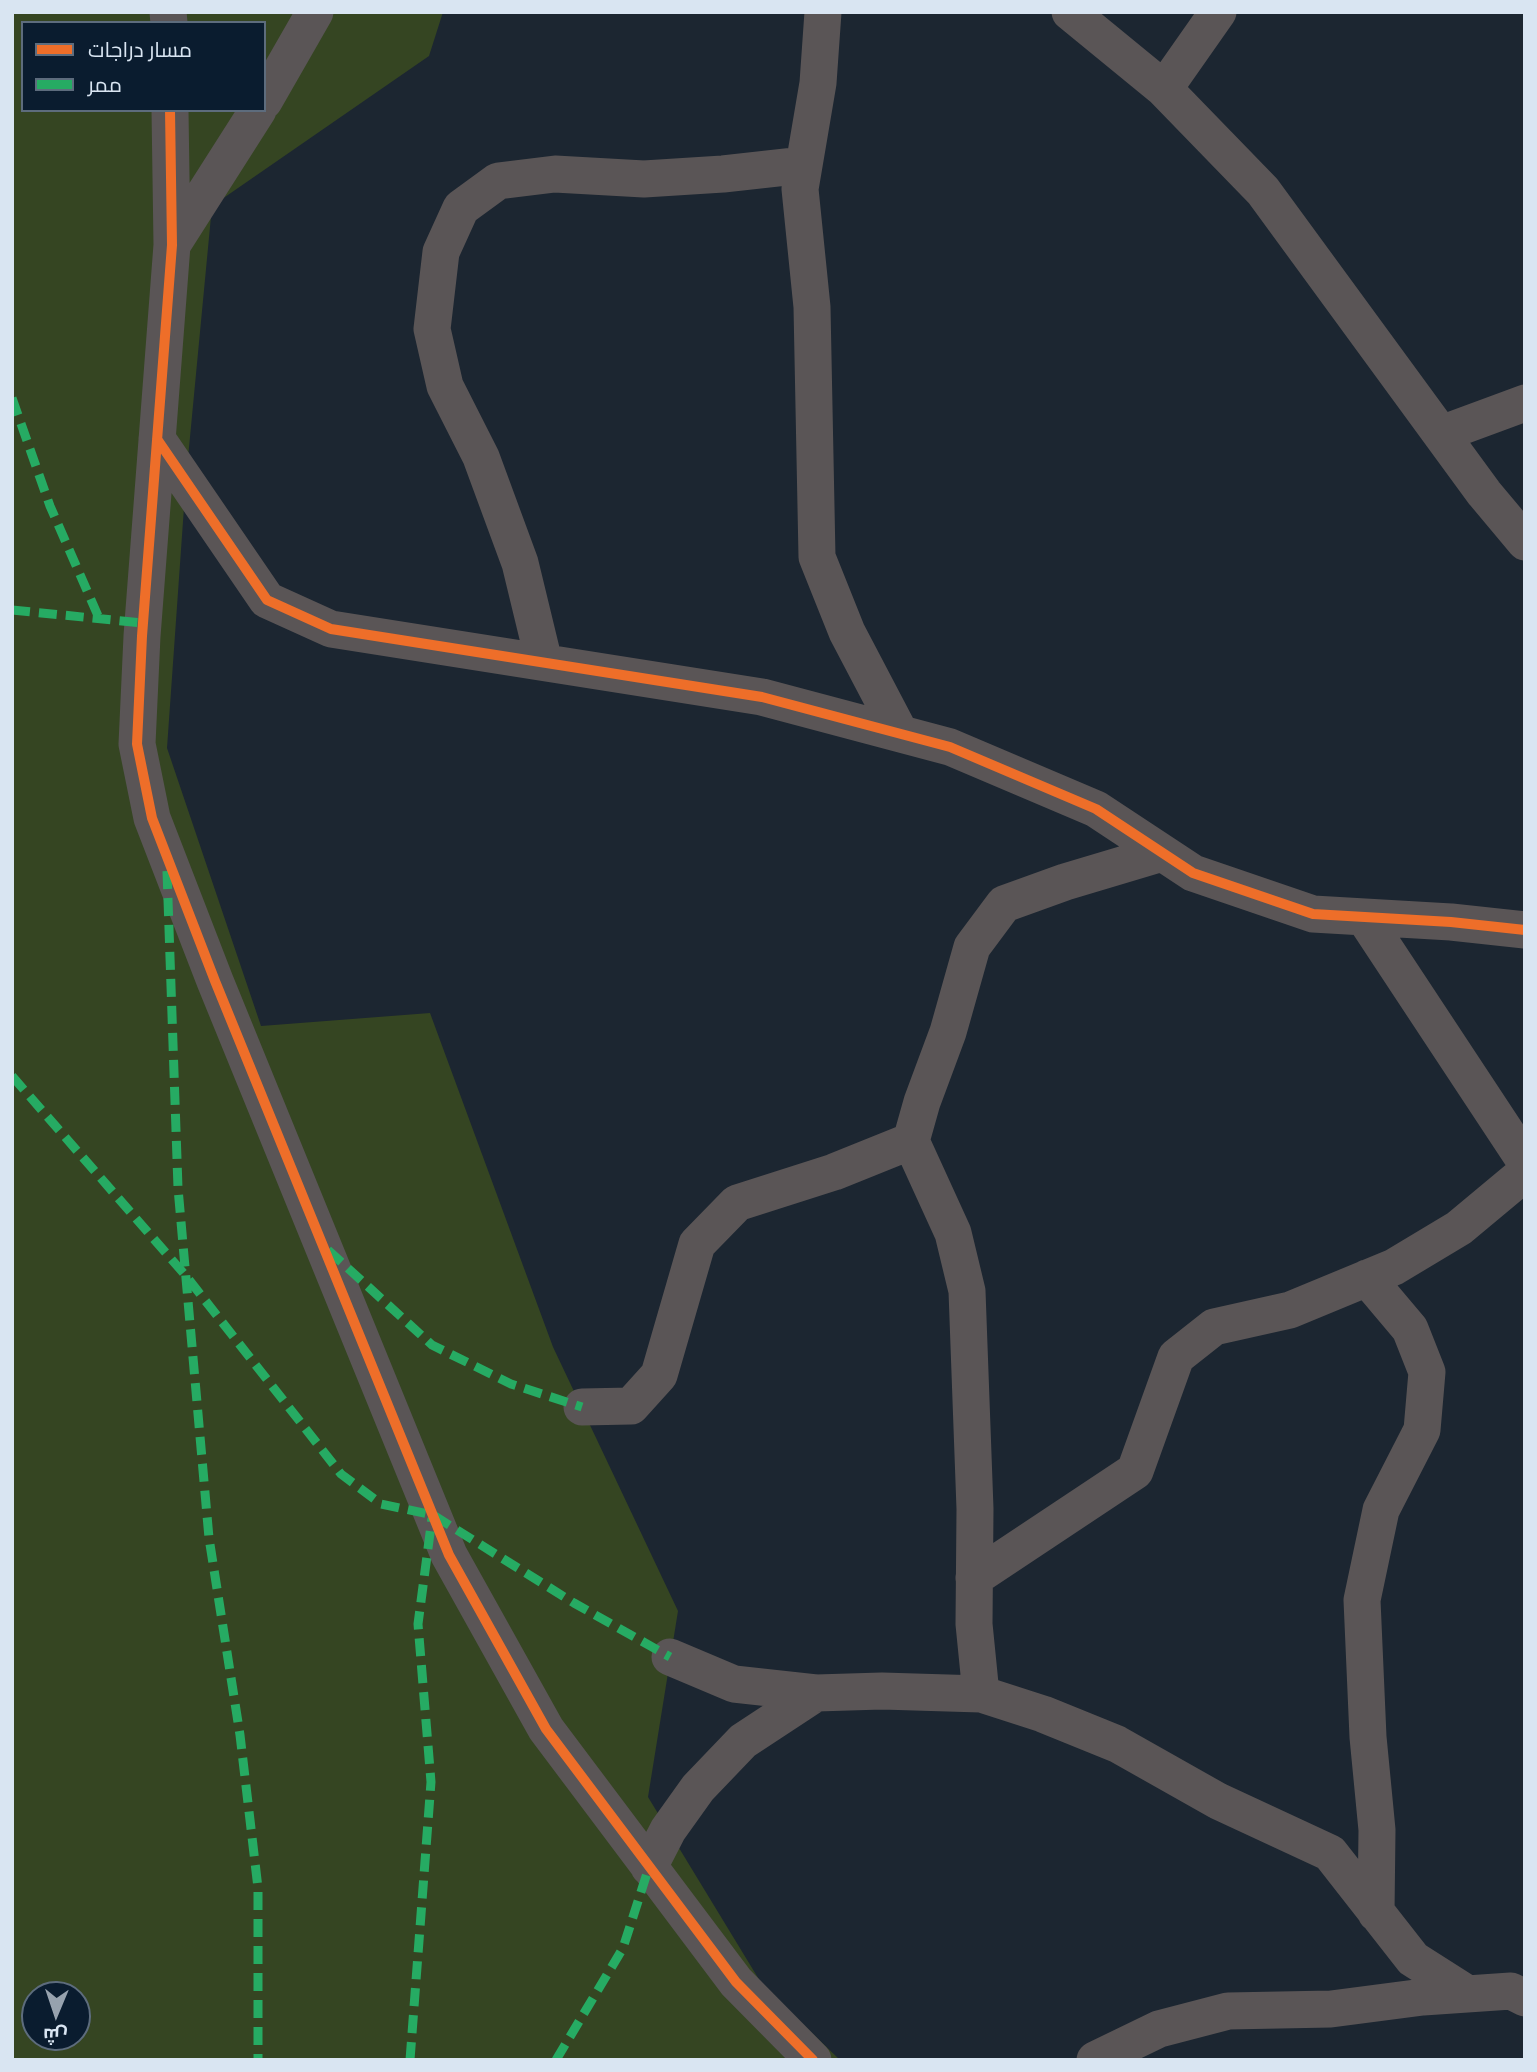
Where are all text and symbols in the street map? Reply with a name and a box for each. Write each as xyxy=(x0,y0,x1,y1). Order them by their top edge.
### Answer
legend xyxy=(21,21,266,112)
text: مسار دراجات xyxy=(88,37,192,63)
text: ممر xyxy=(88,72,122,98)
north arrow xyxy=(21,1981,91,2051)
text: ش xyxy=(43,2024,68,2047)

